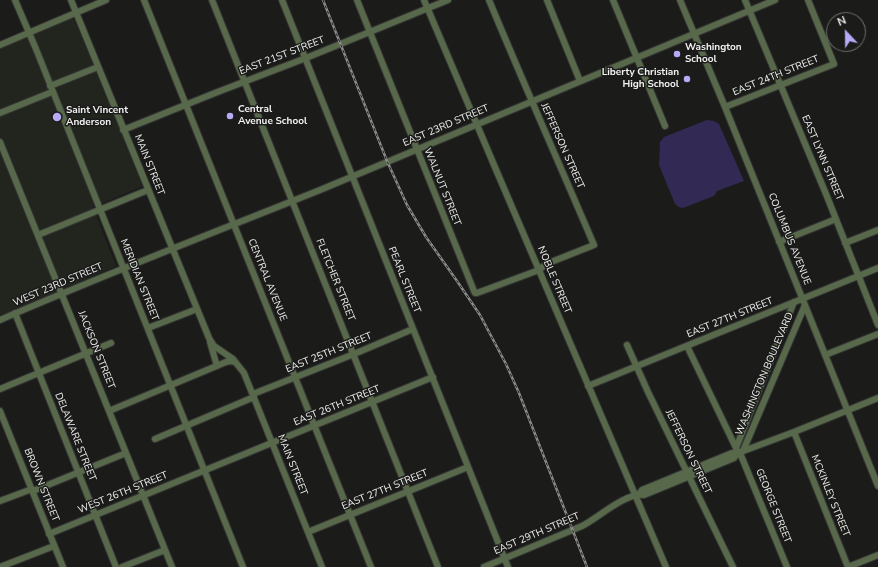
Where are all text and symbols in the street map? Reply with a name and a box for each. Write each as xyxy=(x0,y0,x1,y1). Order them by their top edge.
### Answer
north arrow xyxy=(826,12,866,52)
text: N xyxy=(835,13,848,30)
street label: EAST 21ST STREET xyxy=(238,34,326,78)
place label: Washington School xyxy=(685,42,742,66)
marker: Washington School xyxy=(672,49,682,59)
street label: EAST 24TH STREET xyxy=(731,53,821,99)
place label: Liberty Christian High School xyxy=(602,67,679,90)
marker: Liberty Christian High School xyxy=(682,74,692,84)
street label: JEFFERSON STREET xyxy=(538,101,586,191)
street label: EAST 23RD STREET xyxy=(401,102,491,150)
place label: Central Avenue School xyxy=(238,104,307,128)
place label: Saint Vincent Anderson xyxy=(66,105,128,128)
marker: Saint Vincent Anderson xyxy=(51,111,63,123)
marker: Central Avenue School xyxy=(225,111,235,121)
street label: EAST LYNN STREET xyxy=(799,114,845,202)
street label: MAIN STREET xyxy=(131,133,167,197)
street label: WALNUT STREET xyxy=(421,146,463,228)
street label: COLUMBUS AVENUE xyxy=(765,191,813,287)
street label: MERIDIAN STREET xyxy=(117,237,161,323)
street label: CENTRAL AVENUE xyxy=(245,237,289,323)
street label: FLETCHER STREET xyxy=(313,237,357,323)
street label: PEARL STREET xyxy=(385,245,423,315)
street label: NOBLE STREET xyxy=(534,245,574,315)
street label: WEST 23RD STREET xyxy=(11,261,105,309)
street label: EAST 27TH STREET xyxy=(685,295,775,341)
street label: JACKSON STREET xyxy=(75,309,117,391)
street label: WASHINGTON BOULEVARD xyxy=(734,311,796,437)
street label: EAST 25TH STREET xyxy=(284,330,374,376)
street label: EAST 26TH STREET xyxy=(292,383,382,429)
street label: DELAWARE STREET xyxy=(52,391,98,483)
street label: JEFFERSON STREET xyxy=(662,408,714,496)
street label: MAIN STREET xyxy=(274,433,310,497)
street label: BROWN STREET xyxy=(21,447,61,523)
street label: MCKINLEY STREET xyxy=(808,453,852,539)
street label: EAST 27TH STREET xyxy=(340,467,430,513)
street label: GEORGE STREET xyxy=(753,467,793,545)
street label: WEST 26TH STREET xyxy=(76,469,170,517)
street label: EAST 29TH STREET xyxy=(492,511,582,557)

